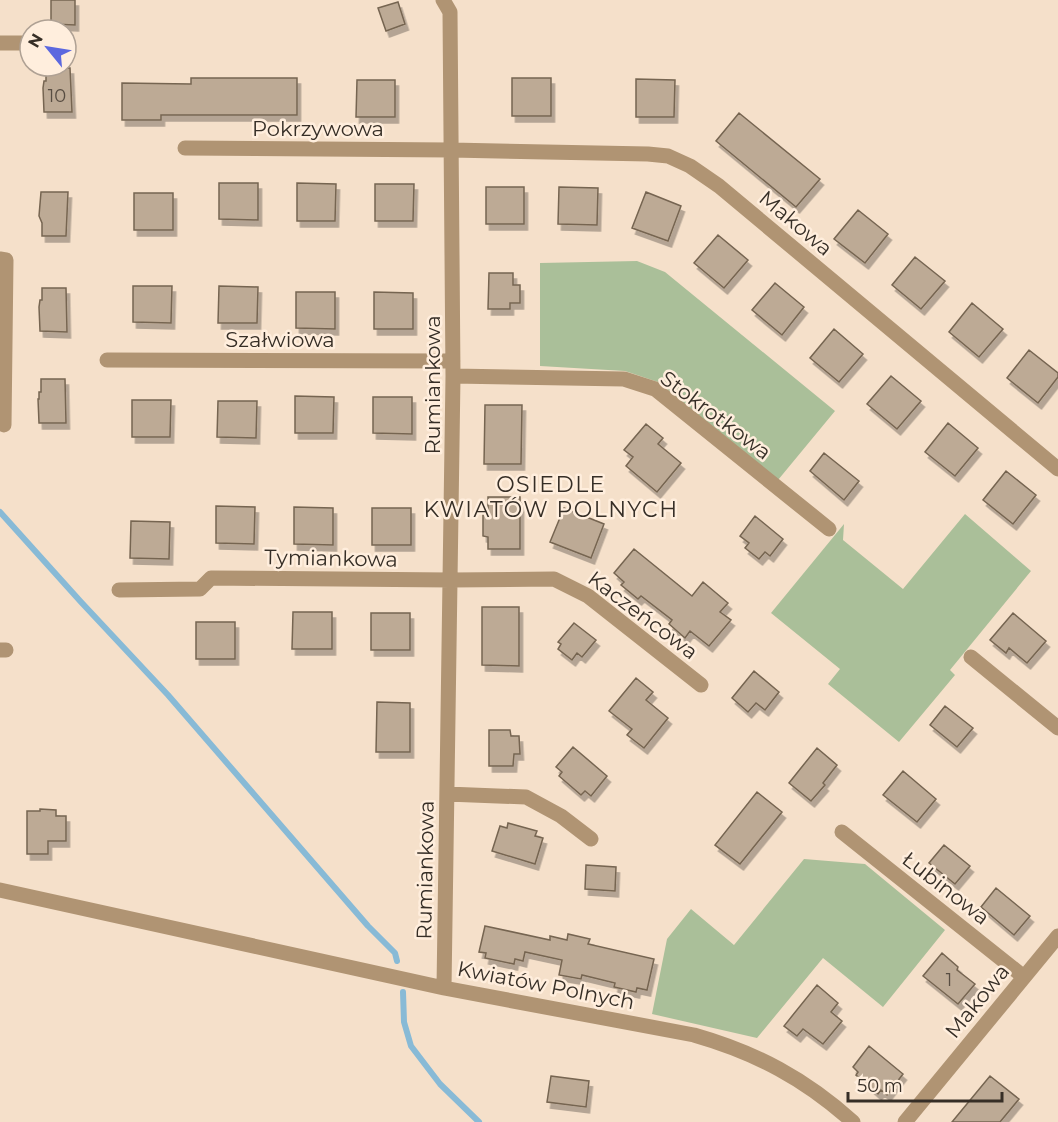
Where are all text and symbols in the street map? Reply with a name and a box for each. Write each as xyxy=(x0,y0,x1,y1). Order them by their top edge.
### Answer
north arrow xyxy=(18,18,78,78)
text: N xyxy=(24,30,47,51)
house number: 10 xyxy=(48,85,66,107)
street label: Pokrzywowa xyxy=(252,116,384,141)
street label: Makowa xyxy=(754,185,838,261)
street label: Rumiankowa xyxy=(420,315,445,455)
street label: Szałwiowa xyxy=(225,327,335,352)
street label: Stokrotkowa xyxy=(656,365,776,465)
district label: OSIEDLE KWIATÓW POLNYCH xyxy=(423,471,679,523)
street label: Tymiankowa xyxy=(264,544,398,572)
street label: Kaczeńcowa xyxy=(583,566,703,664)
street label: Rumiankowa xyxy=(411,800,439,940)
street label: Łubinowa xyxy=(897,846,995,930)
street label: Kwiatów Polnych xyxy=(455,956,637,1014)
street label: Makowa xyxy=(940,959,1014,1043)
house number: 1 xyxy=(946,969,952,991)
scale bar xyxy=(848,1065,1002,1103)
text: 50 m xyxy=(857,1075,903,1097)

